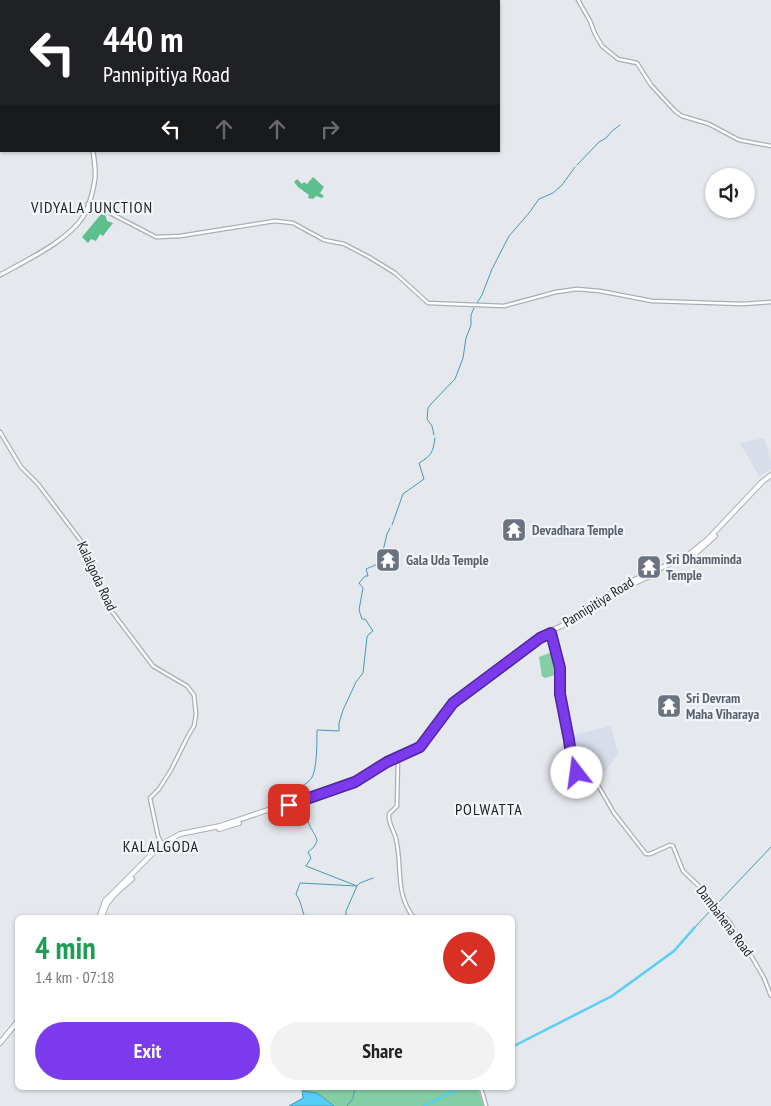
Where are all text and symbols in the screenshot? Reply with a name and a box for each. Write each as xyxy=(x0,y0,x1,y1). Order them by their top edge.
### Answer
text: 440 m xyxy=(103,16,184,62)
icon: left xyxy=(20,20,85,85)
text: Pannipitiya Road xyxy=(103,60,230,88)
icon: left xyxy=(157,115,185,143)
icon: ahead xyxy=(210,115,238,143)
icon: ahead xyxy=(263,115,291,143)
icon: right xyxy=(316,115,344,143)
map controls xyxy=(705,168,755,218)
button: sound xyxy=(705,168,755,218)
district label: VIDYALA JUNCTION xyxy=(30,197,153,217)
temple icon: Devadhara Temple xyxy=(501,517,527,543)
place label: Devadhara Temple xyxy=(532,521,623,539)
street label: Kalalgoda Road xyxy=(73,538,121,614)
temple icon: Gala Uda Temple xyxy=(375,547,401,573)
place label: Sri Dhamminda Temple xyxy=(666,550,742,584)
place label: Gala Uda Temple xyxy=(406,551,489,569)
temple icon: Sri Dhamminda Temple xyxy=(636,554,662,580)
street label: Pannipitiya Road xyxy=(559,573,637,631)
place label: Sri Devram Maha Viharaya xyxy=(686,689,759,723)
temple icon: Sri Devram Maha Viharaya xyxy=(656,693,682,719)
position arrow xyxy=(550,746,602,798)
pin xyxy=(268,784,310,826)
icon: arrive xyxy=(275,791,303,819)
district label: POLWATTA xyxy=(455,799,523,819)
district label: KALALGODA xyxy=(123,836,199,856)
street label: Dambahena Road xyxy=(692,882,758,960)
text: 4 min xyxy=(35,928,96,967)
button: close xyxy=(443,932,495,984)
text: 1.4 km · 07:18 xyxy=(35,967,115,987)
button: Exit xyxy=(35,1022,260,1080)
button: Share xyxy=(270,1022,495,1080)

